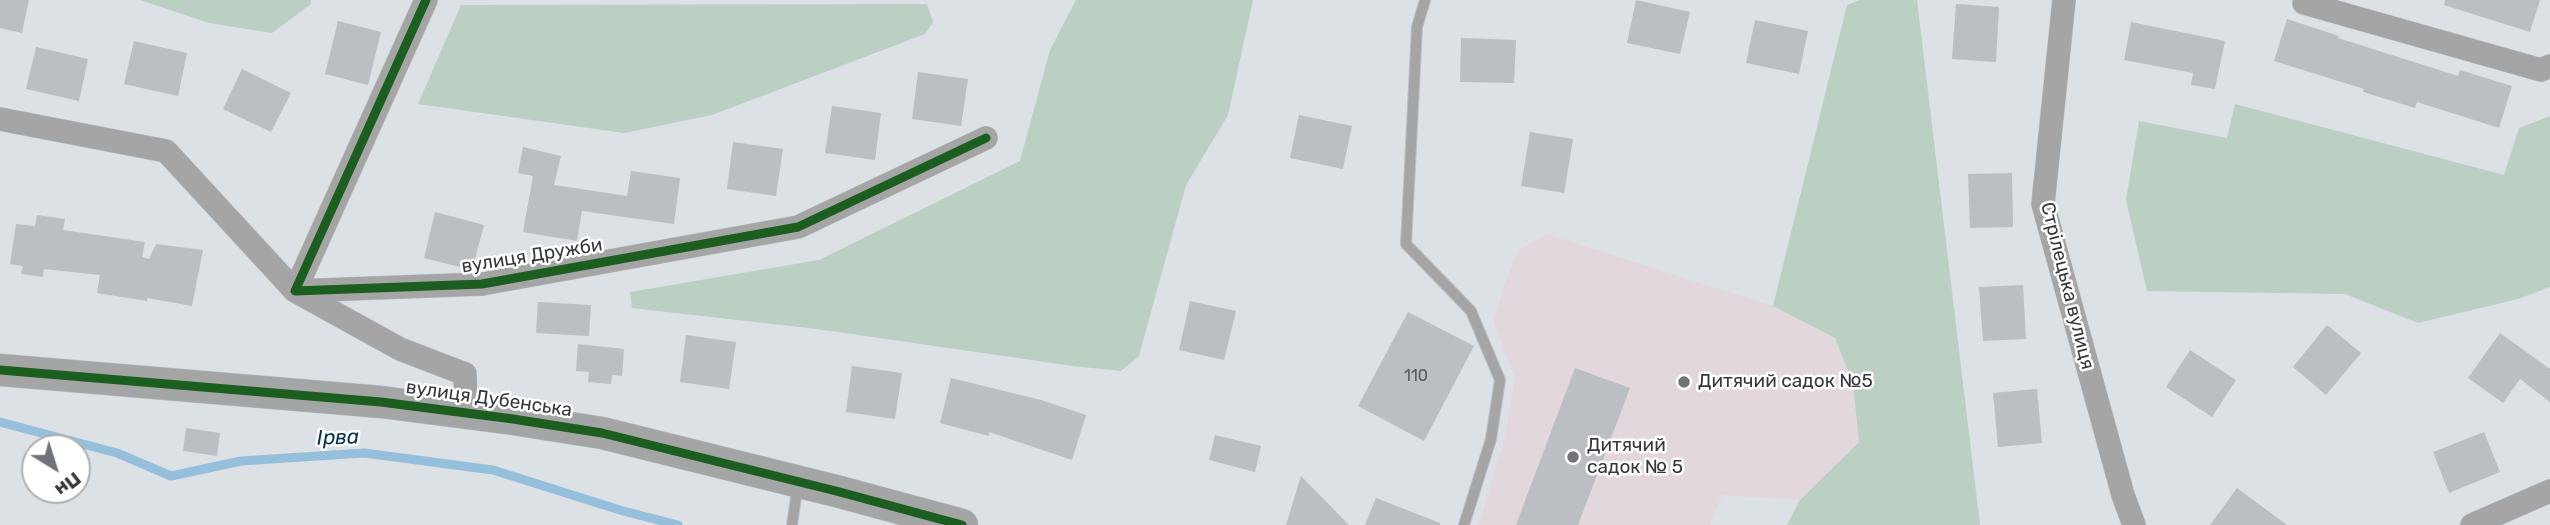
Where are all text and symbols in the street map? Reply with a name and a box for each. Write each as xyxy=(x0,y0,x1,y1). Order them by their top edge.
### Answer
street label: Стрілецька вулиця xyxy=(2035,200,2099,372)
street label: вулиця Дружби xyxy=(460,234,604,278)
house number: 110 xyxy=(1404,366,1428,386)
place label: Дитячий садок №5 xyxy=(1698,371,1873,393)
marker: Дитячий садок №5 xyxy=(1676,374,1692,390)
street label: вулиця Дубенська xyxy=(404,376,574,422)
water label: Ірва xyxy=(316,425,360,451)
north arrow xyxy=(21,434,91,504)
place label: Дитячий садок № 5 xyxy=(1587,435,1683,479)
marker: Дитячий садок № 5 xyxy=(1565,449,1581,465)
text: Пн xyxy=(51,467,85,502)

